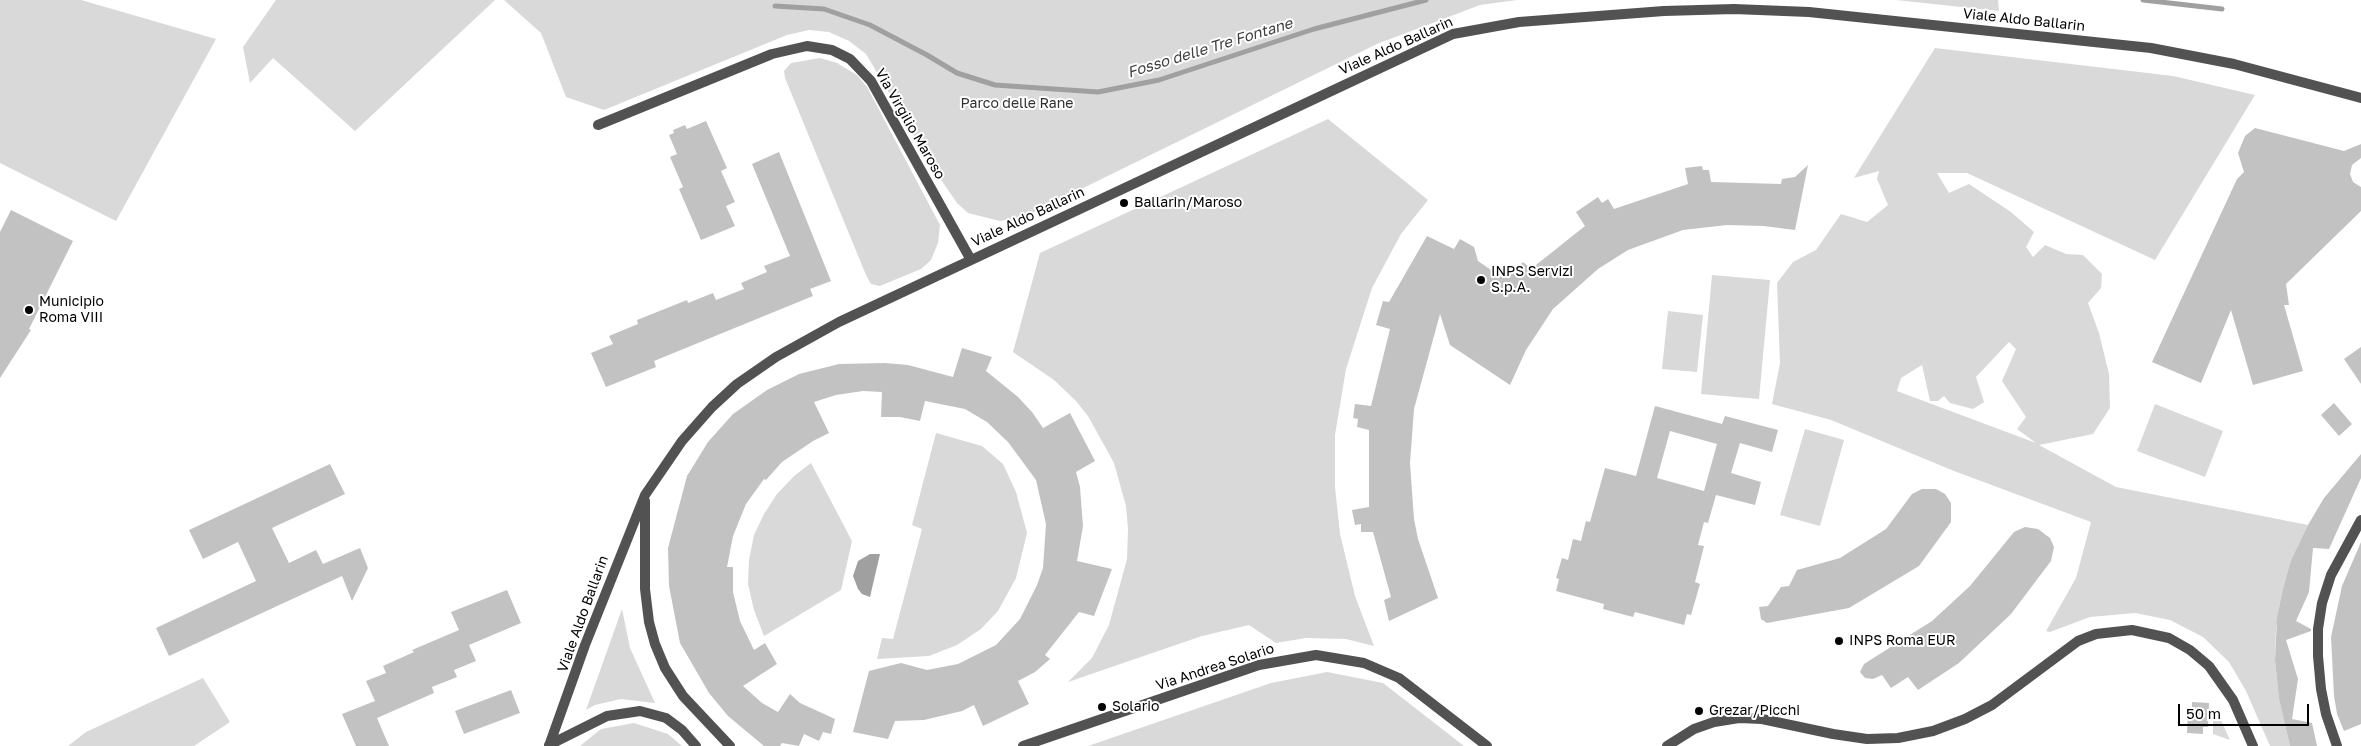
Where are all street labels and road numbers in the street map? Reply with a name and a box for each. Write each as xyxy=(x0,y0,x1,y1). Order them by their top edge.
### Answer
street label: Viale Aldo Ballarin xyxy=(1962,5,2086,35)
street label: Viale Aldo Ballarin xyxy=(1336,13,1456,79)
street label: Via Virgilio Maroso xyxy=(871,66,949,182)
street label: Viale Aldo Ballarin xyxy=(969,183,1087,251)
street label: Viale Aldo Ballarin xyxy=(554,553,612,675)
street label: Via Andrea Solario xyxy=(1154,640,1276,694)

